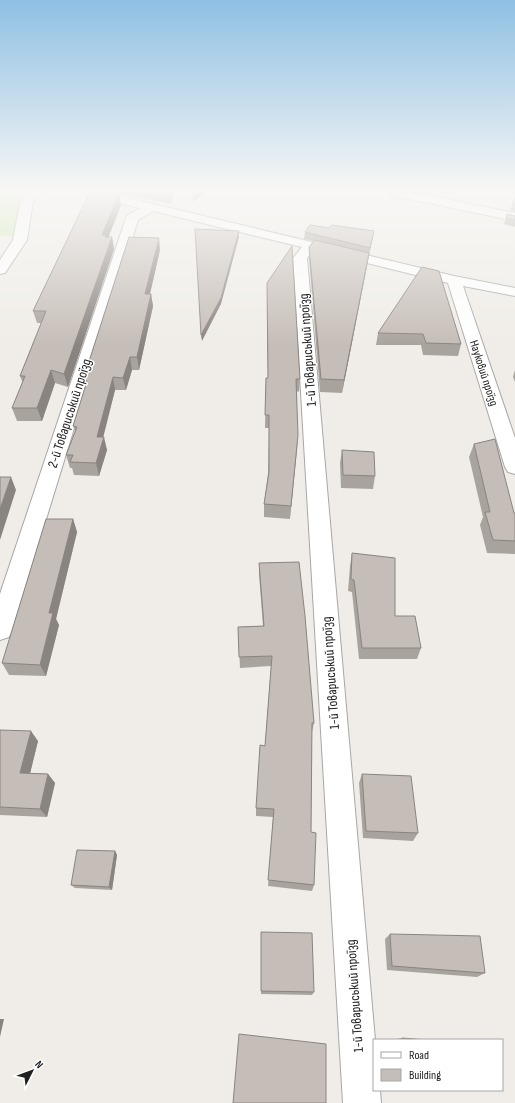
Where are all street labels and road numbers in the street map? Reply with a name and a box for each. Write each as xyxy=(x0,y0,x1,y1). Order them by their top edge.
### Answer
street label: 1-й Товариський проїзд xyxy=(295,293,320,407)
street label: Науковий проїзд xyxy=(466,338,501,408)
street label: 2-й Товариський проїзд xyxy=(44,356,95,470)
street label: 1-й Товариський проїзд xyxy=(318,616,343,730)
street label: 1-й Товариський проїзд xyxy=(342,939,367,1053)

